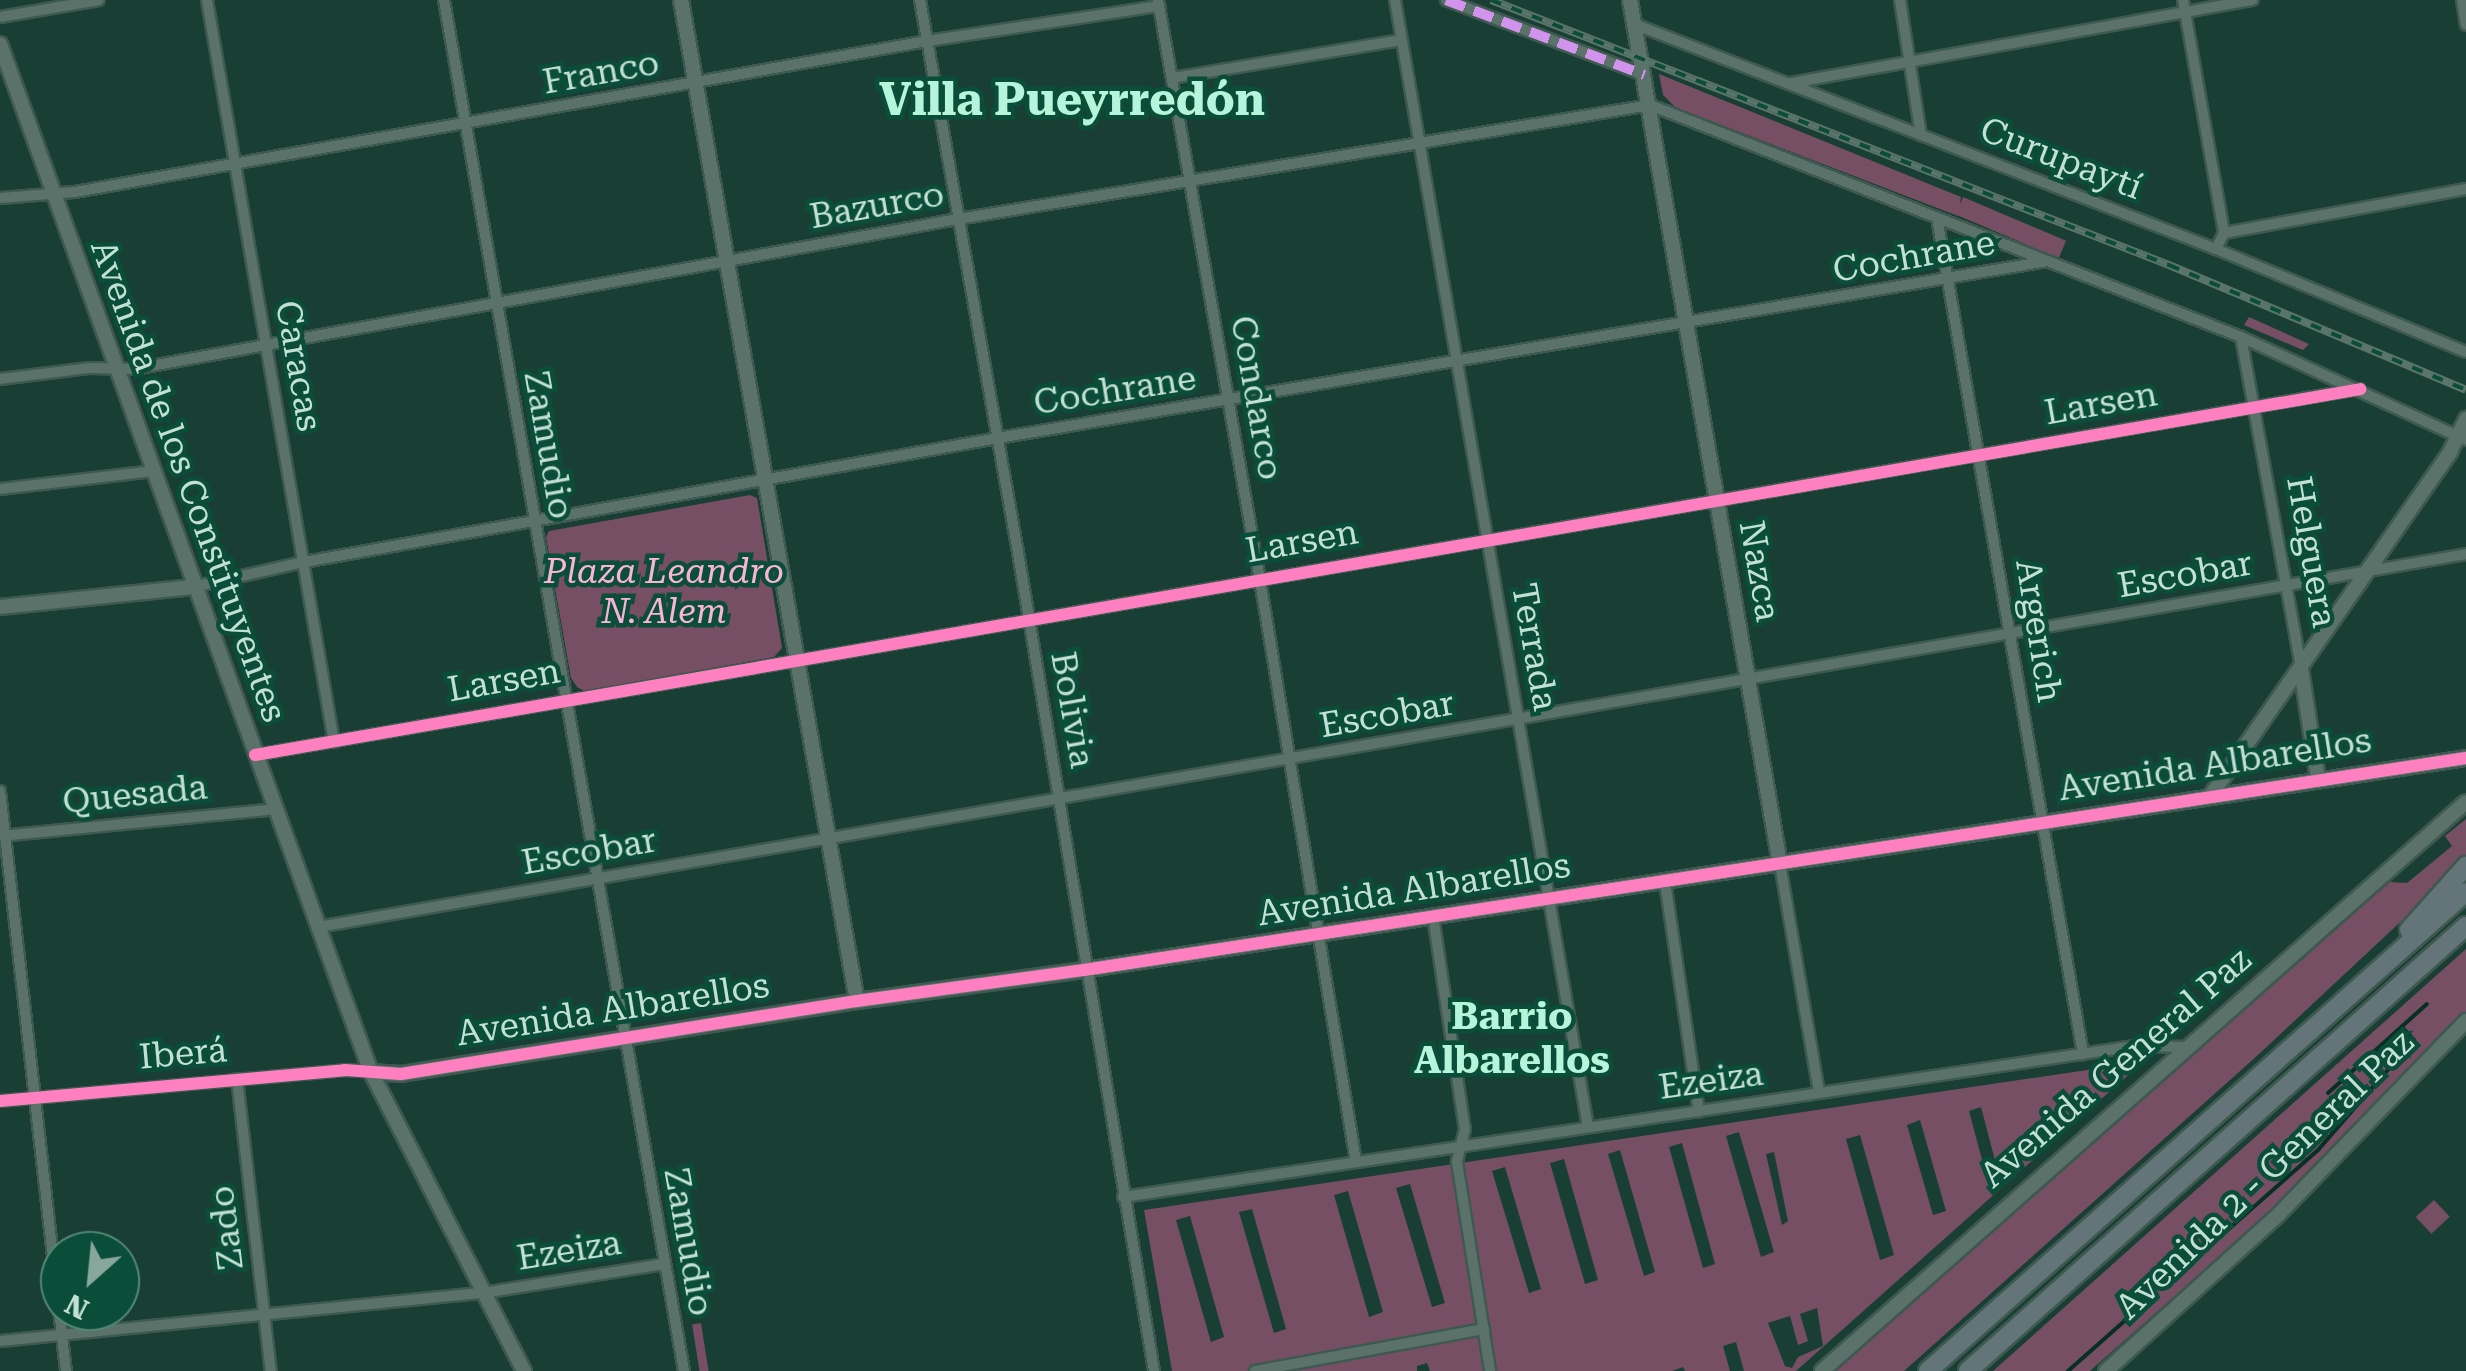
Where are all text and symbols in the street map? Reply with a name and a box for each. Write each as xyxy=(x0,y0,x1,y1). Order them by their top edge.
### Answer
street label: Franco xyxy=(540,42,662,104)
district label: Villa Pueyrredón xyxy=(879,73,1265,127)
street label: Curupaytí xyxy=(1974,109,2148,209)
street label: Bazurco xyxy=(807,174,947,238)
street label: Cochrane xyxy=(1830,222,1998,292)
street label: Avenida de los Constituyentes xyxy=(81,234,295,728)
street label: Caracas xyxy=(266,297,330,435)
street label: Condarco xyxy=(1221,313,1291,483)
street label: Cochrane xyxy=(1031,357,1199,425)
street label: Zamudio xyxy=(514,368,582,522)
street label: Larsen xyxy=(2041,373,2161,435)
street label: Helguera xyxy=(2277,473,2345,631)
street label: Larsen xyxy=(1242,511,1362,573)
street label: Nazca xyxy=(1730,517,1788,625)
street label: Escobar xyxy=(2114,543,2256,607)
park label: Plaza Leandro N. Alem xyxy=(544,551,784,633)
street label: Argerich xyxy=(2006,556,2070,706)
street label: Terrada xyxy=(1502,580,1566,714)
street label: Bolivia xyxy=(1041,649,1103,771)
street label: Larsen xyxy=(444,650,564,712)
street label: Escobar xyxy=(1316,683,1458,747)
street label: Avenida Albarellos xyxy=(2056,720,2374,810)
street label: Quesada xyxy=(61,767,209,823)
street label: Escobar xyxy=(518,820,660,884)
street label: Avenida Albarellos xyxy=(1255,845,1573,935)
street label: Avenida General Paz xyxy=(1972,939,2260,1197)
street label: Avenida Albarellos xyxy=(454,965,772,1055)
district label: Barrio Albarellos xyxy=(1414,994,1610,1084)
street label: Avenida 2 - General Paz xyxy=(2107,1022,2423,1328)
street label: Iberá xyxy=(137,1029,229,1079)
street label: Ezeiza xyxy=(1656,1053,1766,1109)
street label: Zamudio xyxy=(654,1165,722,1319)
street label: Zado xyxy=(201,1183,253,1273)
street label: Ezeiza xyxy=(514,1222,624,1280)
north arrow xyxy=(40,1231,140,1331)
text: N xyxy=(60,1287,94,1326)

